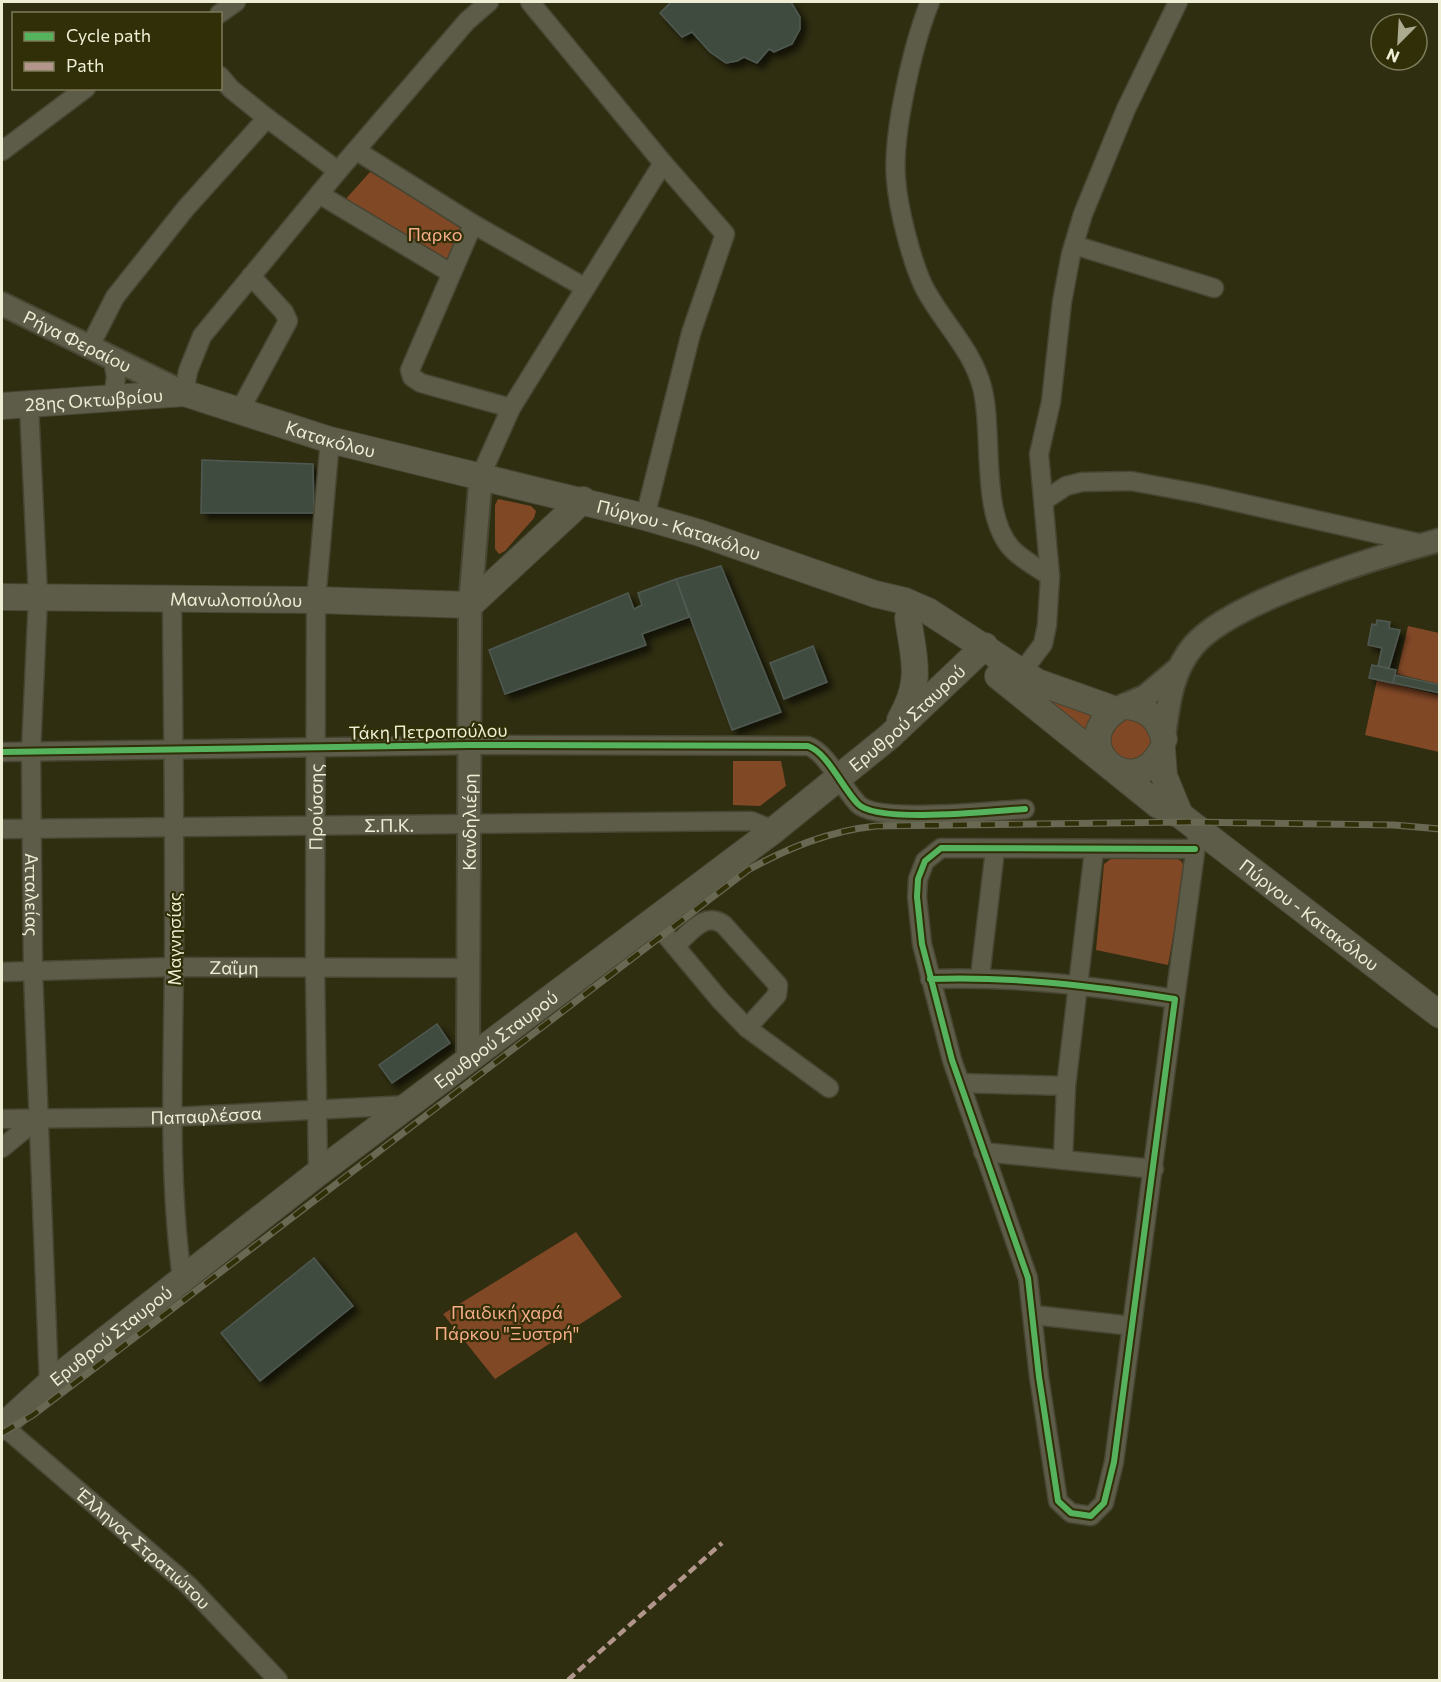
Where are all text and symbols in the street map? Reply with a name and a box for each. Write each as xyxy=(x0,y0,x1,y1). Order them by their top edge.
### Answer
legend xyxy=(12,12,222,90)
north arrow xyxy=(1369,12,1429,72)
text: Cycle path xyxy=(66,24,151,46)
text: N xyxy=(1383,45,1402,67)
text: Path xyxy=(66,54,104,76)
park label: Παρκο xyxy=(407,223,463,245)
street label: Ρήγα Φεραίου xyxy=(20,305,135,377)
street label: 28ης Οκτωβρίου xyxy=(24,384,163,415)
street label: Κατακόλου xyxy=(283,415,378,462)
street label: Πύργου - Κατακόλου xyxy=(595,495,764,564)
street label: Μανωλοπούλου xyxy=(170,588,302,611)
street label: Ερυθρού Σταυρού xyxy=(844,660,970,776)
street label: Τάκη Πετροπούλου xyxy=(348,719,508,743)
street label: Προύσσης xyxy=(304,764,327,850)
street label: Κανδηλιέρη xyxy=(458,773,480,871)
street label: Σ.Π.Κ. xyxy=(364,814,414,836)
street label: Ατταλείας xyxy=(21,853,44,937)
street label: Πύργου - Κατακόλου xyxy=(1235,854,1384,975)
street label: Μαγνησίας xyxy=(163,892,185,986)
street label: Ζαΐμη xyxy=(209,956,259,978)
street label: Ερυθρού Σταυρού xyxy=(429,986,562,1093)
street label: Παπαφλέσσα xyxy=(150,1101,262,1128)
street label: Ερυθρού Σταυρού xyxy=(45,1281,176,1390)
park label: Παιδική χαρά Πάρκου "Ξυστρή" xyxy=(435,1301,579,1344)
street label: Έλληνος Στρατιώτου xyxy=(71,1482,216,1613)

